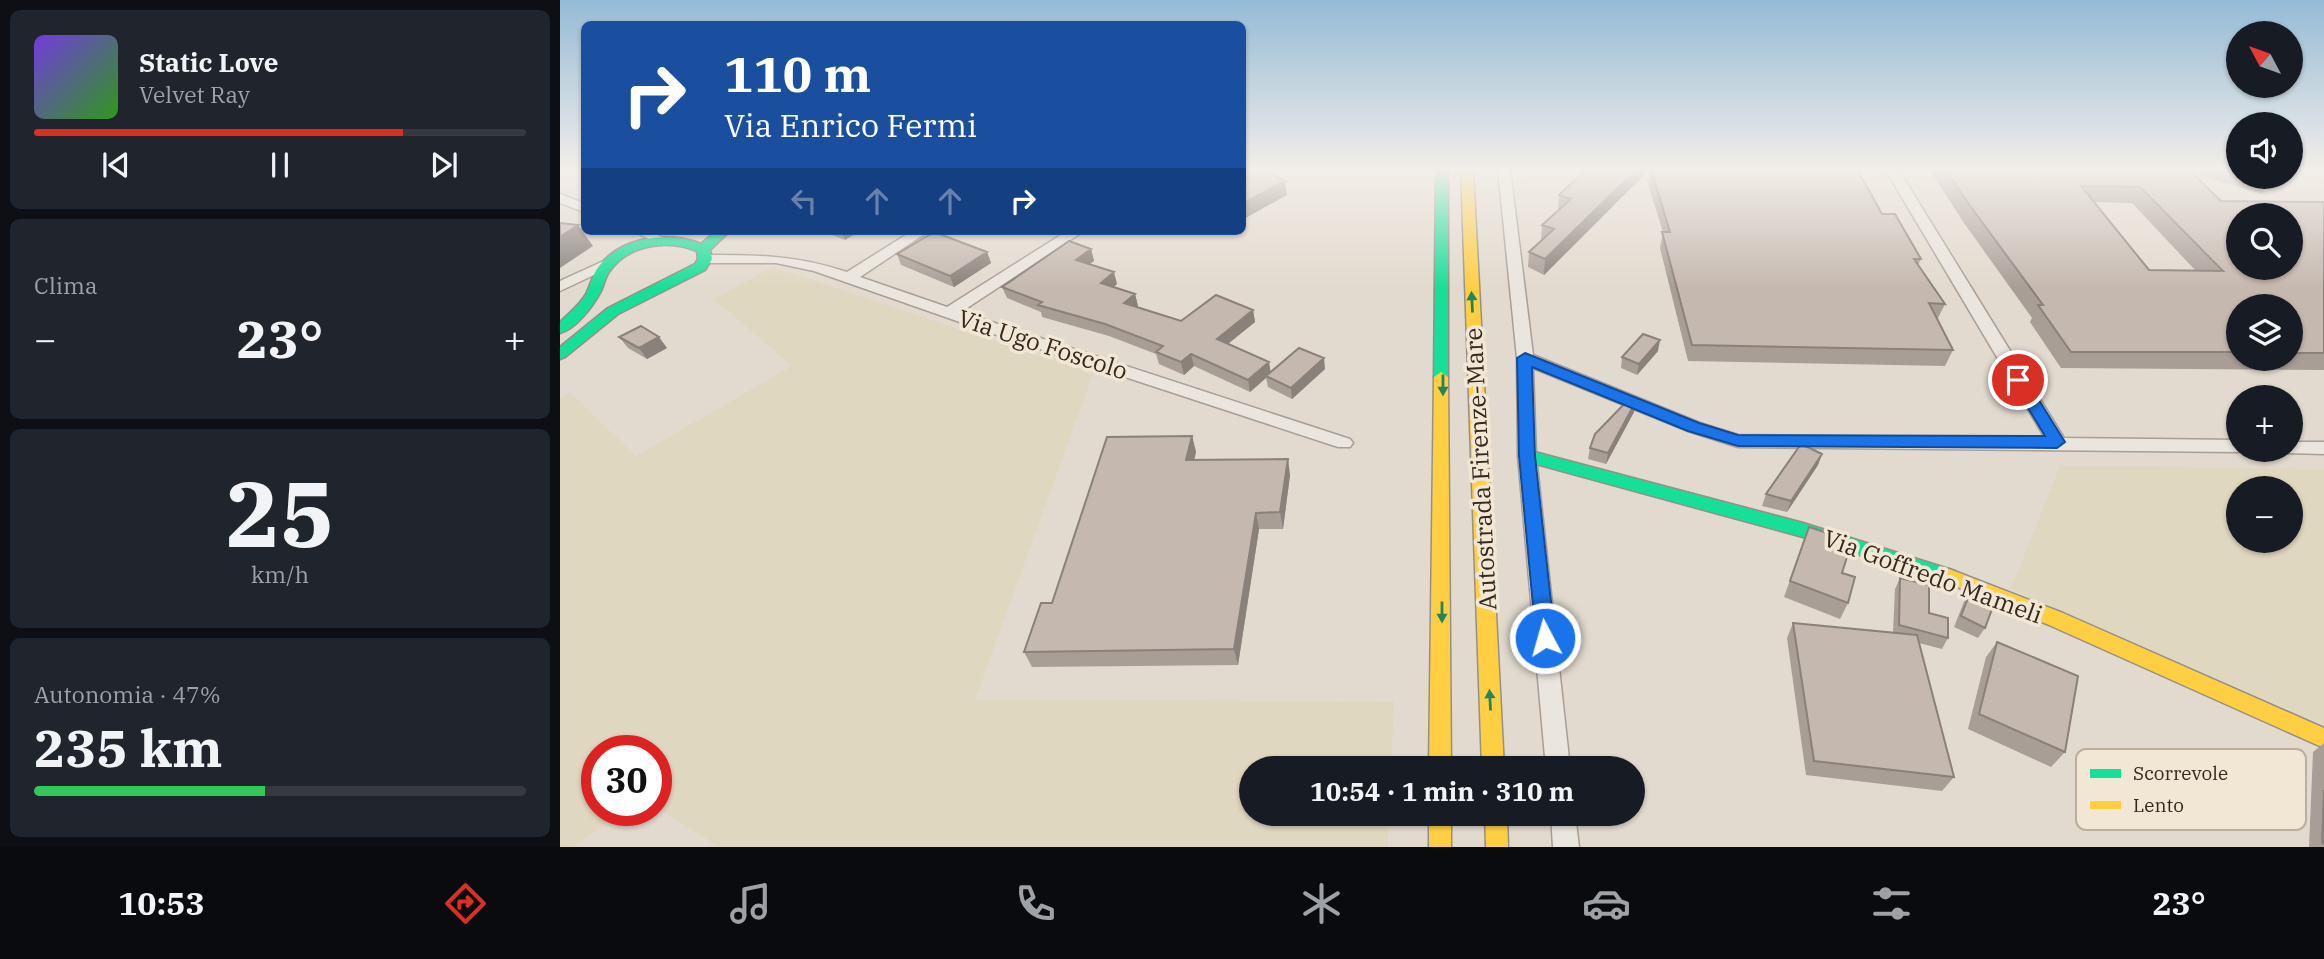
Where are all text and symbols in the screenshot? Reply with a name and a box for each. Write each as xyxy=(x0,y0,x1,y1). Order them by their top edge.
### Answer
north arrow xyxy=(2226,21,2303,98)
map controls xyxy=(2226,21,2303,553)
text: 110 m xyxy=(724,42,871,105)
text: Static Love xyxy=(139,45,278,79)
icon: right xyxy=(609,49,700,140)
text: Velvet Ray xyxy=(139,79,250,109)
text: Via Enrico Fermi xyxy=(724,104,977,146)
button: sound xyxy=(2226,112,2303,189)
icon: previous xyxy=(97,146,135,184)
icon: pause xyxy=(261,146,299,184)
icon: next xyxy=(425,146,463,184)
icon: left xyxy=(785,182,823,220)
icon: ahead xyxy=(858,182,896,220)
icon: ahead xyxy=(931,182,969,220)
icon: right xyxy=(1004,182,1042,220)
button: search xyxy=(2226,203,2303,280)
text: Clima xyxy=(34,270,98,300)
one-way arrow xyxy=(1466,290,1477,312)
button: layers xyxy=(2226,294,2303,371)
street label: Via Ugo Foscolo xyxy=(954,301,1132,387)
text: 23° xyxy=(237,305,323,372)
text: − xyxy=(34,314,57,363)
text: + xyxy=(503,314,526,363)
street label: Autostrada Firenze-Mare xyxy=(1457,327,1503,611)
pin xyxy=(1988,350,2048,410)
icon: arrive xyxy=(1999,361,2037,399)
one-way arrow xyxy=(1437,374,1449,396)
button: + xyxy=(2226,385,2303,462)
text: 25 xyxy=(225,454,335,572)
button: − xyxy=(2226,476,2303,553)
street label: Via Goffredo Mameli xyxy=(1819,522,2047,630)
text: km/h xyxy=(251,559,309,589)
one-way arrow xyxy=(1436,601,1447,623)
position arrow xyxy=(1508,601,1582,675)
text: Autonomia · 47% xyxy=(34,679,221,709)
one-way arrow xyxy=(1485,689,1496,711)
text: 235 km xyxy=(34,714,223,781)
speed limit sign: 30 xyxy=(581,735,672,826)
legend xyxy=(2076,749,2306,830)
text: Scorrevole xyxy=(2133,761,2228,785)
text: 10:54 · 1 min · 310 m xyxy=(1310,774,1574,808)
text: Lento xyxy=(2133,793,2184,817)
icon: directions xyxy=(441,879,490,928)
icon: music xyxy=(726,879,775,928)
icon: phone xyxy=(1011,879,1060,928)
icon: climate xyxy=(1297,879,1346,928)
icon: car xyxy=(1582,879,1631,928)
icon: filters xyxy=(1867,879,1916,928)
text: 10:53 xyxy=(118,882,205,924)
text: 23° xyxy=(2152,882,2206,924)

